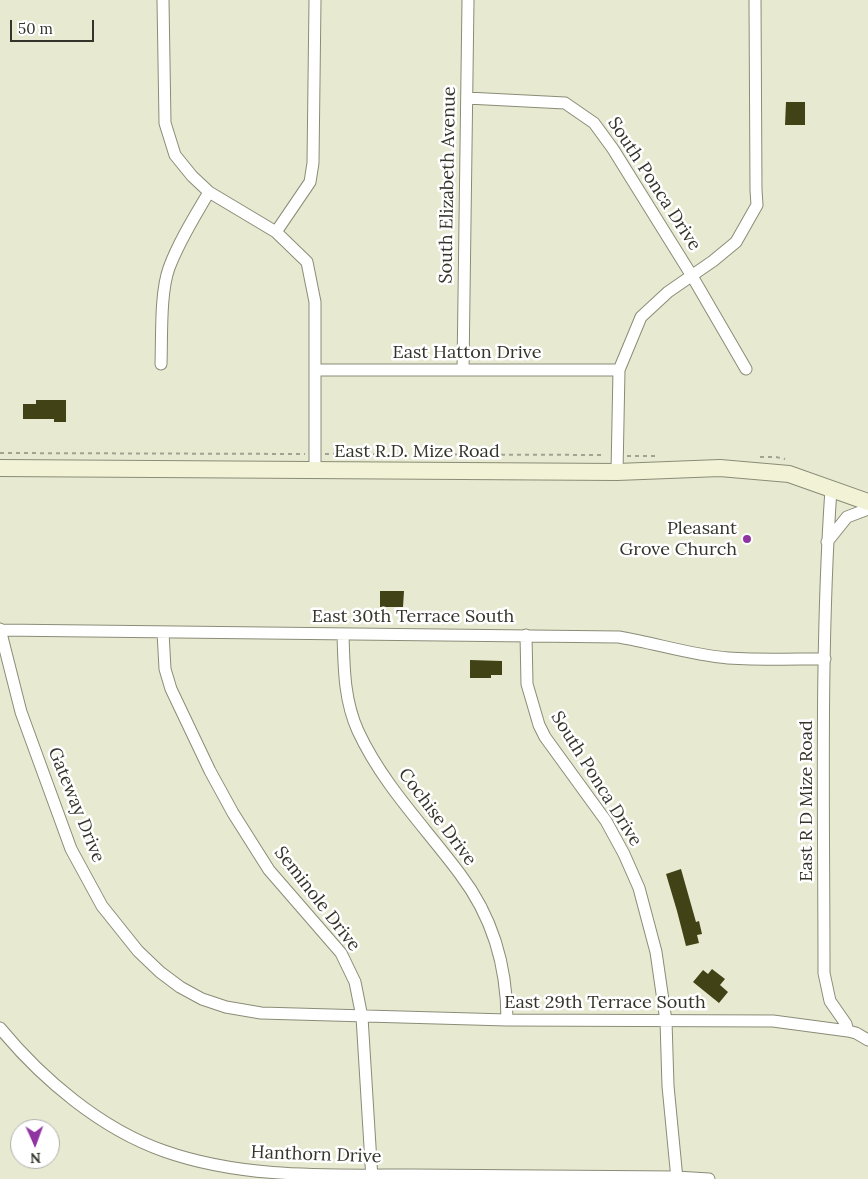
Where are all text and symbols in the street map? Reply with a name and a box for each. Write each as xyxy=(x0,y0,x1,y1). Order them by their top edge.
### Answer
scale bar xyxy=(12,10,96,42)
text: 50 m xyxy=(18,19,53,38)
street label: South Elizabeth Avenue xyxy=(435,86,461,284)
street label: South Ponca Drive xyxy=(603,113,705,255)
street label: East Hatton Drive xyxy=(393,342,541,364)
street label: East R.D. Mize Road xyxy=(334,441,500,463)
place label: Pleasant Grove Church xyxy=(620,518,737,560)
marker: Pleasant Grove Church xyxy=(741,533,753,545)
street label: East 30th Terrace South xyxy=(312,606,514,628)
street label: South Ponca Drive xyxy=(546,708,646,850)
street label: East R D Mize Road xyxy=(796,720,818,882)
street label: Gateway Drive xyxy=(43,744,109,866)
street label: Cochise Drive xyxy=(393,764,481,870)
street label: Seminole Drive xyxy=(269,842,365,956)
street label: East 29th Terrace South xyxy=(504,992,706,1014)
north arrow xyxy=(10,1119,60,1169)
street label: Hanthorn Drive xyxy=(250,1142,382,1168)
text: N xyxy=(30,1149,41,1167)

